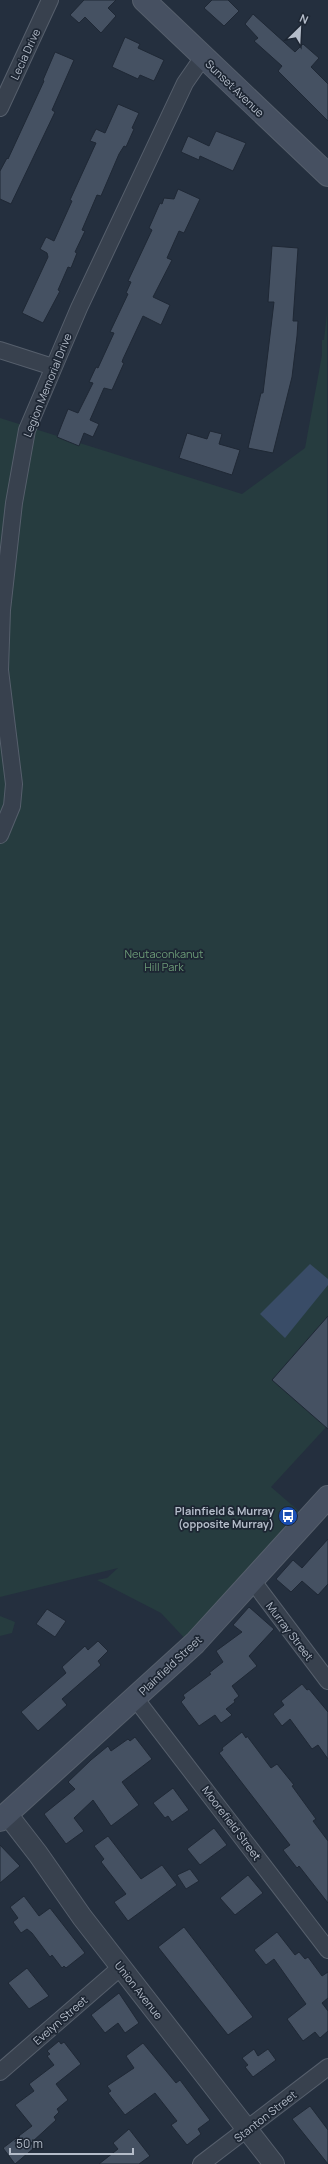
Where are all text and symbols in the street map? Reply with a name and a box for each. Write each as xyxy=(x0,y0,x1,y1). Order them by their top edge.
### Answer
north arrow xyxy=(280,8,320,48)
text: N xyxy=(298,10,311,27)
street label: Lecia Drive xyxy=(7,26,44,82)
street label: Sunset Avenue xyxy=(202,56,268,120)
street label: Legion Memorial Drive xyxy=(19,330,75,439)
park label: Neutaconkanut Hill Park xyxy=(124,946,204,974)
place label: Plainfield & Murray (opposite Murray) xyxy=(175,1503,275,1531)
bus stop icon: Plainfield & Murray (opposite Murray) xyxy=(277,1505,299,1527)
street label: Murray Street xyxy=(263,1599,317,1663)
street label: Plainfield Street xyxy=(135,1632,205,1698)
street label: Moorefield Street xyxy=(199,1783,265,1863)
street label: Union Avenue xyxy=(112,1958,167,2023)
street label: Evelyn Street xyxy=(30,1992,90,2048)
street label: Stanton Street xyxy=(231,2087,299,2145)
scale bar xyxy=(10,2130,133,2156)
text: 50 m xyxy=(16,2135,43,2152)

